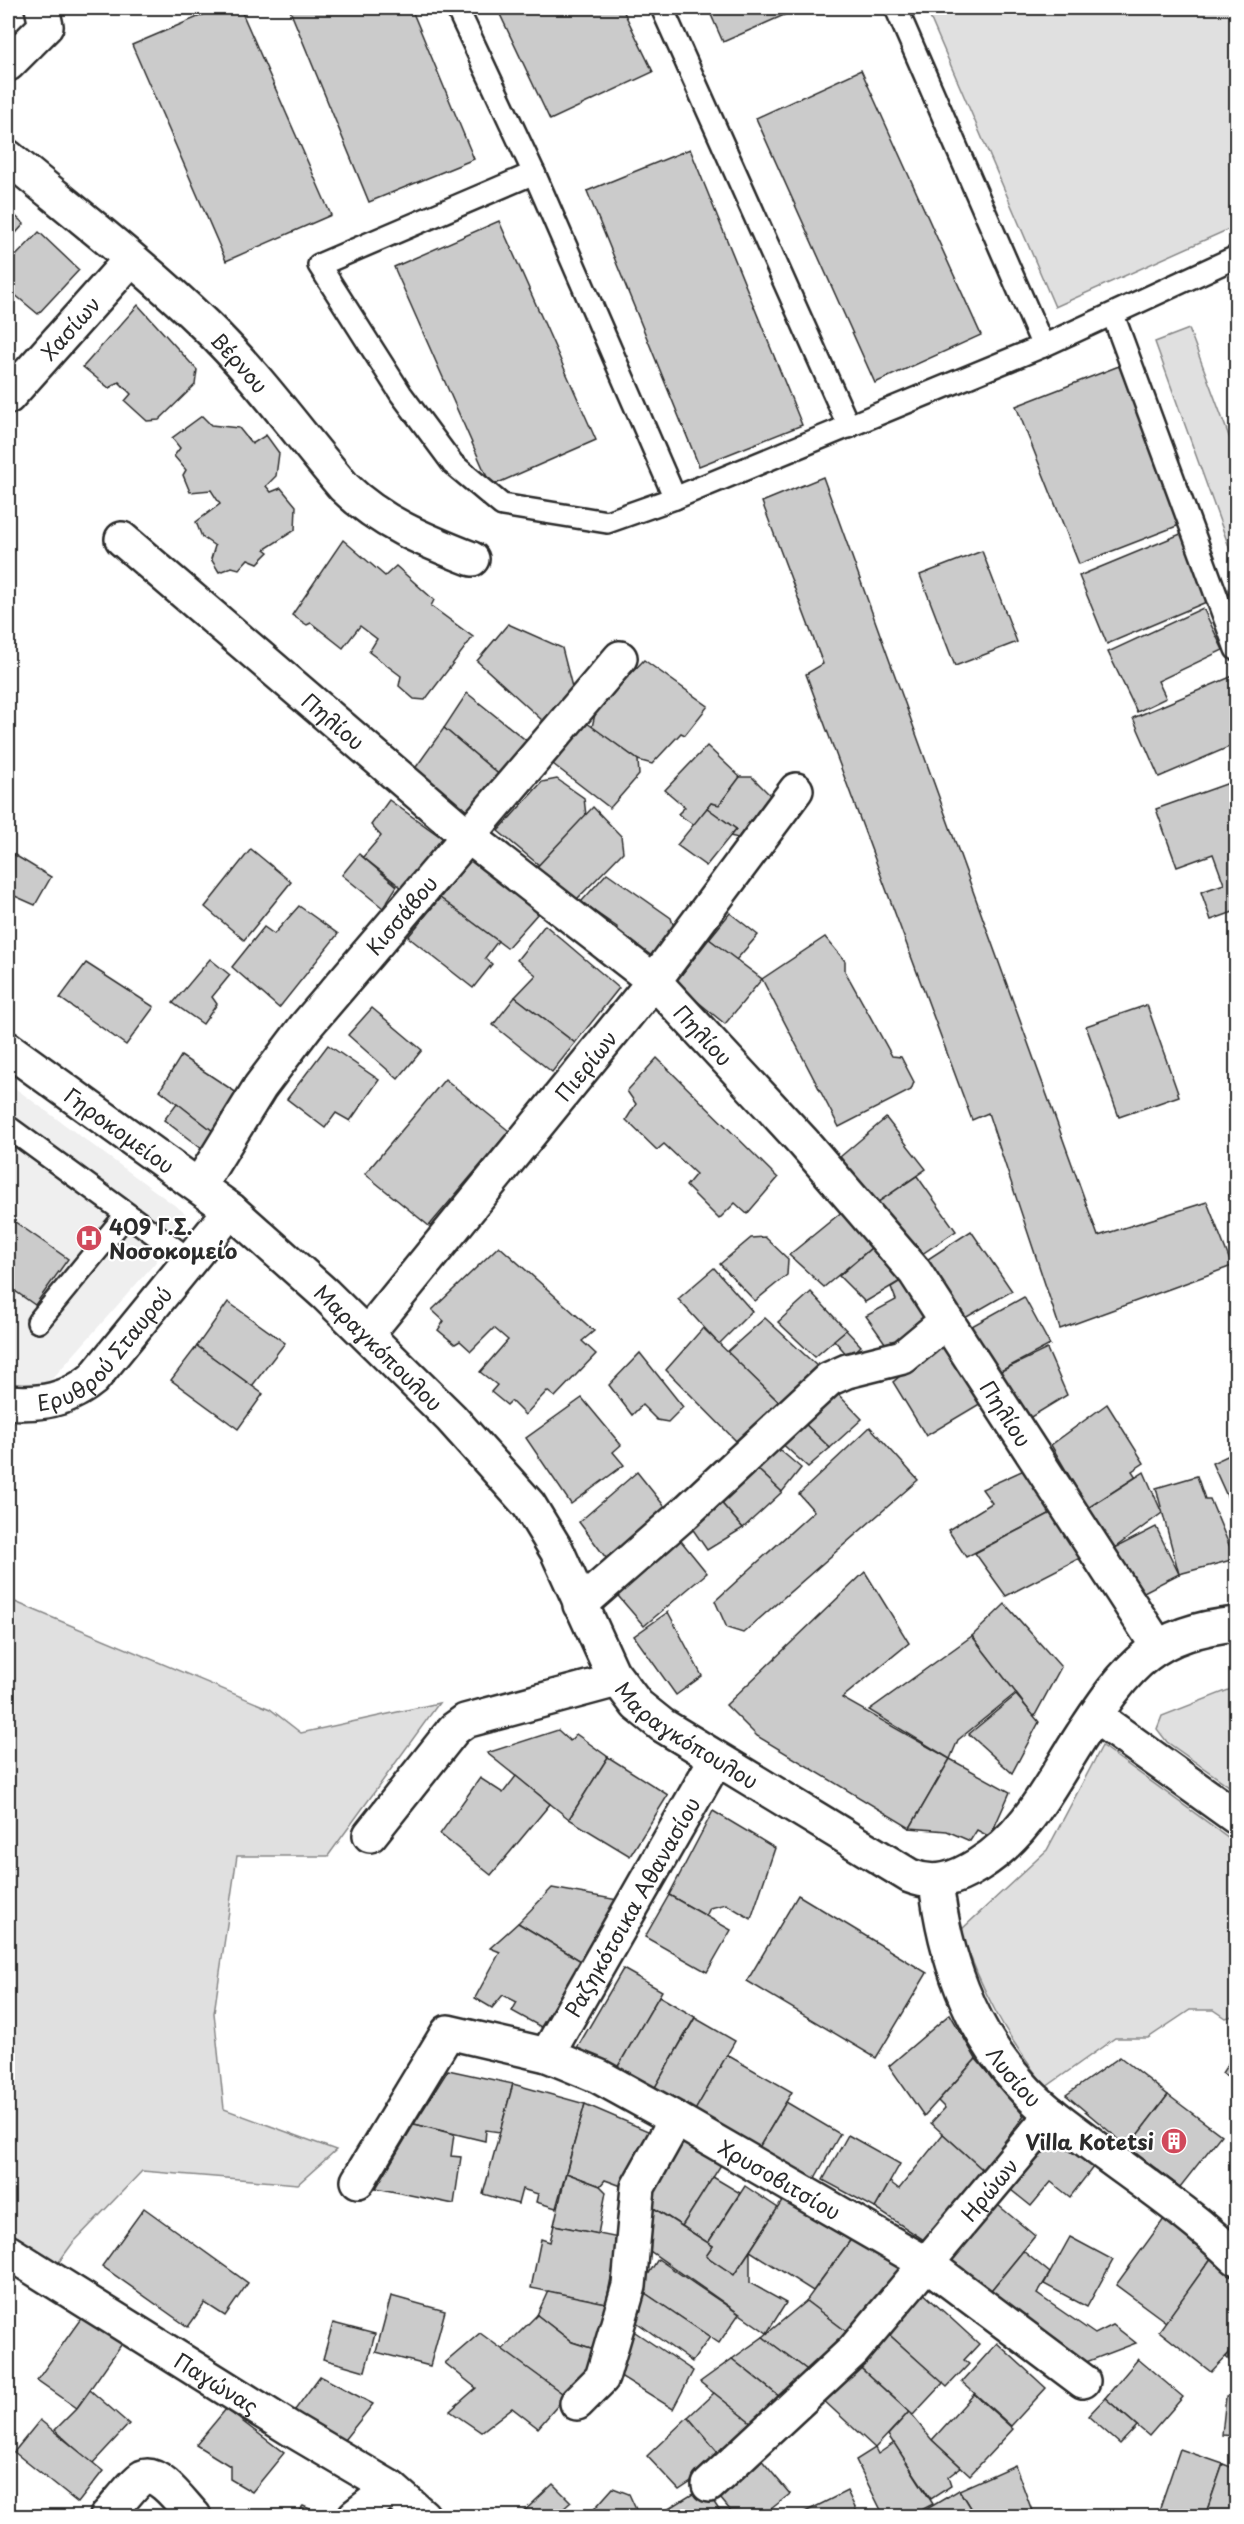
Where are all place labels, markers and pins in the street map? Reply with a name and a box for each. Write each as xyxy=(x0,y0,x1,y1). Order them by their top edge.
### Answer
place label: 409 Γ.Σ. Νοσοκομείο xyxy=(109,1210,237,1266)
hospital icon: 409 Γ.Σ. Νοσοκομείο xyxy=(74,1223,104,1253)
place label: Villa Kotetsi xyxy=(1025,2125,1154,2157)
building icon: Villa Kotetsi xyxy=(1159,2126,1189,2156)

